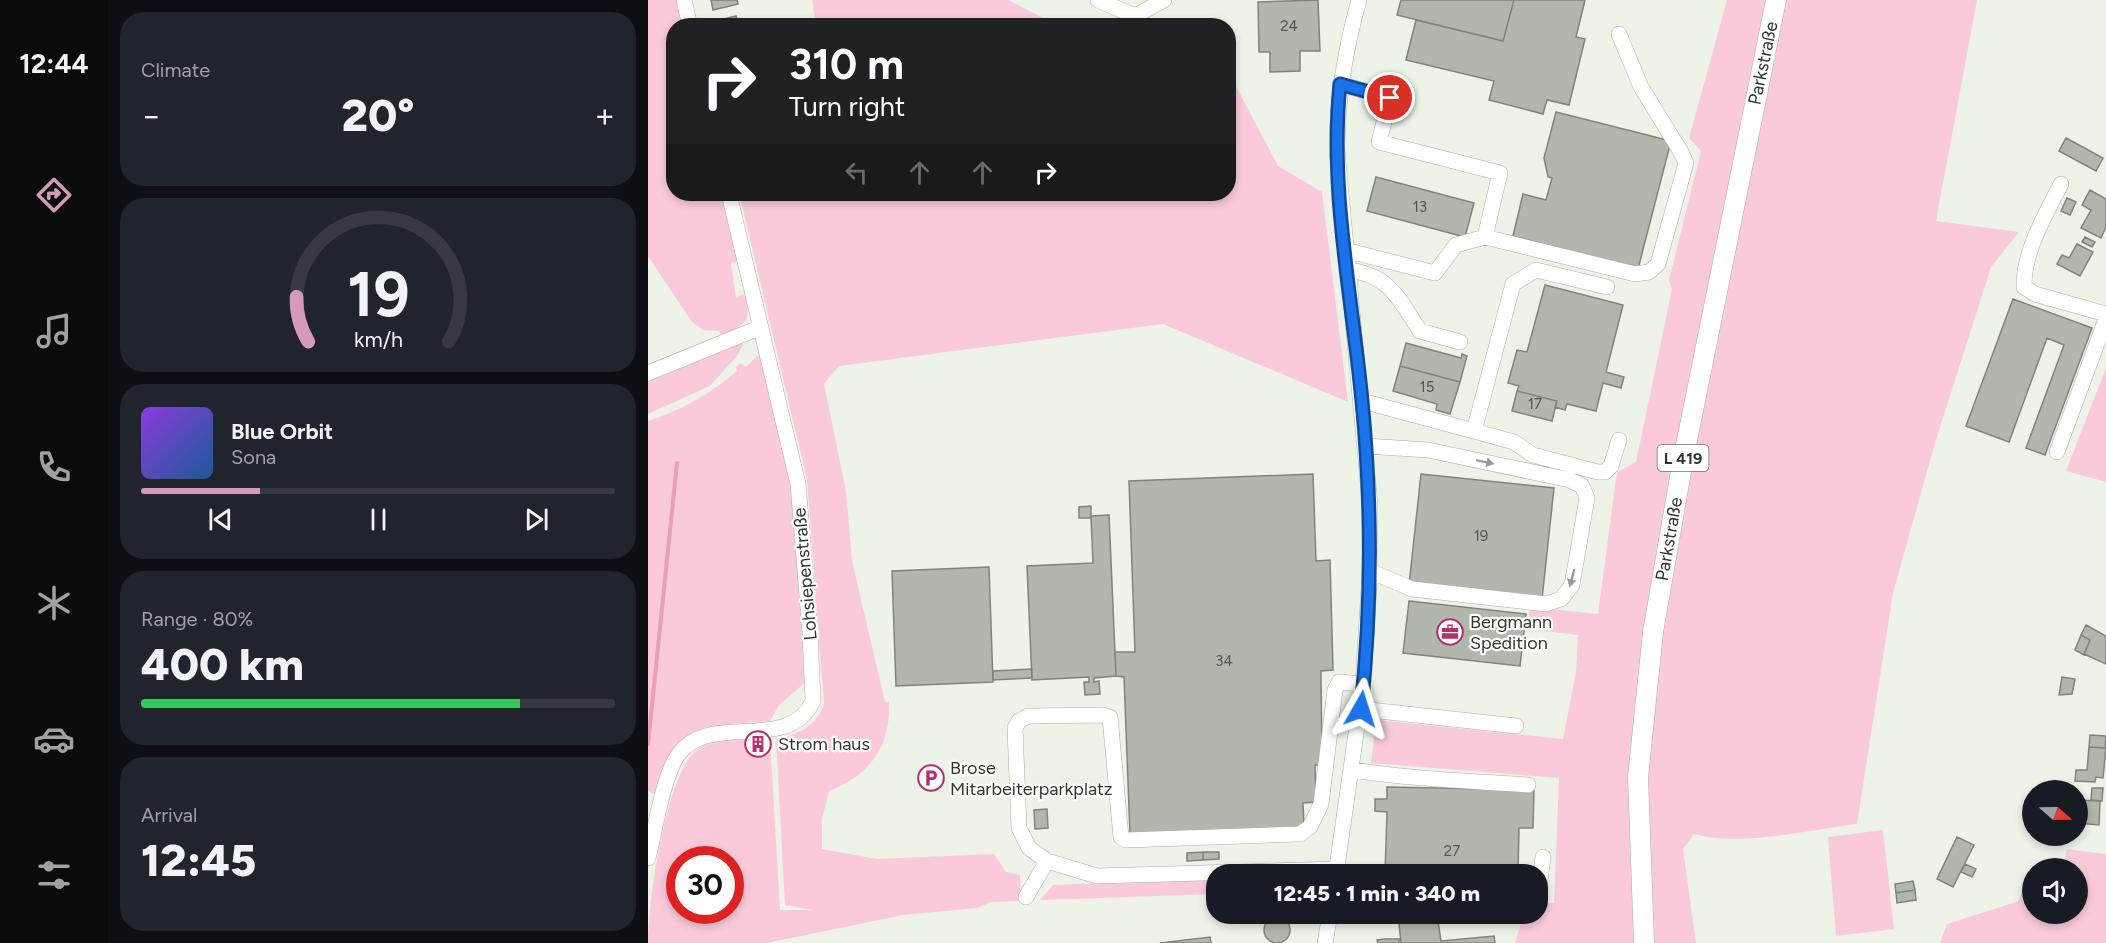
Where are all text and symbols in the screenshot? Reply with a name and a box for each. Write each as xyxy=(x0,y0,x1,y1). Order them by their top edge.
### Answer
house number: 24 xyxy=(1280,17,1298,35)
street label: Parkstraße xyxy=(1743,19,1783,107)
text: 310 m xyxy=(789,39,904,90)
icon: right xyxy=(690,42,768,120)
text: 12:44 xyxy=(19,47,89,80)
text: Climate xyxy=(141,58,210,82)
pin xyxy=(1364,72,1415,123)
icon: arrive xyxy=(1373,81,1406,114)
text: 20° xyxy=(341,88,415,142)
text: Turn right xyxy=(789,90,905,123)
text: − xyxy=(141,96,162,135)
text: + xyxy=(594,96,615,135)
icon: left xyxy=(840,156,873,189)
icon: ahead xyxy=(903,156,936,189)
icon: ahead xyxy=(966,156,999,189)
icon: right xyxy=(1029,156,1062,189)
icon: directions xyxy=(33,174,75,216)
house number: 13 xyxy=(1413,198,1427,216)
text: 19 xyxy=(347,257,409,332)
icon: music xyxy=(33,310,75,352)
text: km/h xyxy=(354,328,402,353)
house number: 15 xyxy=(1420,378,1434,396)
house number: 17 xyxy=(1528,395,1542,413)
text: Blue Orbit xyxy=(231,418,333,445)
text: Sona xyxy=(231,445,276,469)
road number: L 419 xyxy=(1658,445,1708,471)
icon: phone xyxy=(33,446,75,488)
one-way arrow xyxy=(1476,458,1495,468)
street label: Parkstraße xyxy=(1651,495,1687,583)
icon: previous xyxy=(204,503,237,536)
icon: pause xyxy=(362,503,395,536)
icon: next xyxy=(520,503,553,536)
street label: Lohsiepenstraße xyxy=(788,507,822,641)
house number: 19 xyxy=(1474,527,1488,545)
one-way arrow xyxy=(1567,569,1576,587)
icon: climate xyxy=(33,582,75,624)
text: Range · 80% xyxy=(141,607,253,631)
place label: Bergmann Spedition xyxy=(1470,611,1552,654)
office icon: Bergmann Spedition xyxy=(1435,617,1465,647)
text: 400 km xyxy=(141,637,304,691)
house number: 34 xyxy=(1215,652,1233,670)
position arrow xyxy=(1329,677,1393,741)
icon: car xyxy=(33,718,75,760)
building icon: Strom haus xyxy=(743,729,773,759)
place label: Strom haus xyxy=(778,733,870,755)
place label: Brose Mitarbeiterparkplatz xyxy=(950,757,1113,800)
parking icon: Brose Mitarbeiterparkplatz xyxy=(916,763,946,793)
north arrow xyxy=(2022,780,2088,846)
map controls xyxy=(2022,780,2088,924)
text: Arrival xyxy=(141,803,197,827)
text: 12:45 xyxy=(141,833,256,887)
house number: 27 xyxy=(1444,842,1460,860)
speed limit sign: 30 xyxy=(666,846,744,924)
icon: filters xyxy=(33,854,75,896)
button: sound xyxy=(2022,858,2088,924)
text: 12:45 · 1 min · 340 m xyxy=(1274,880,1480,907)

